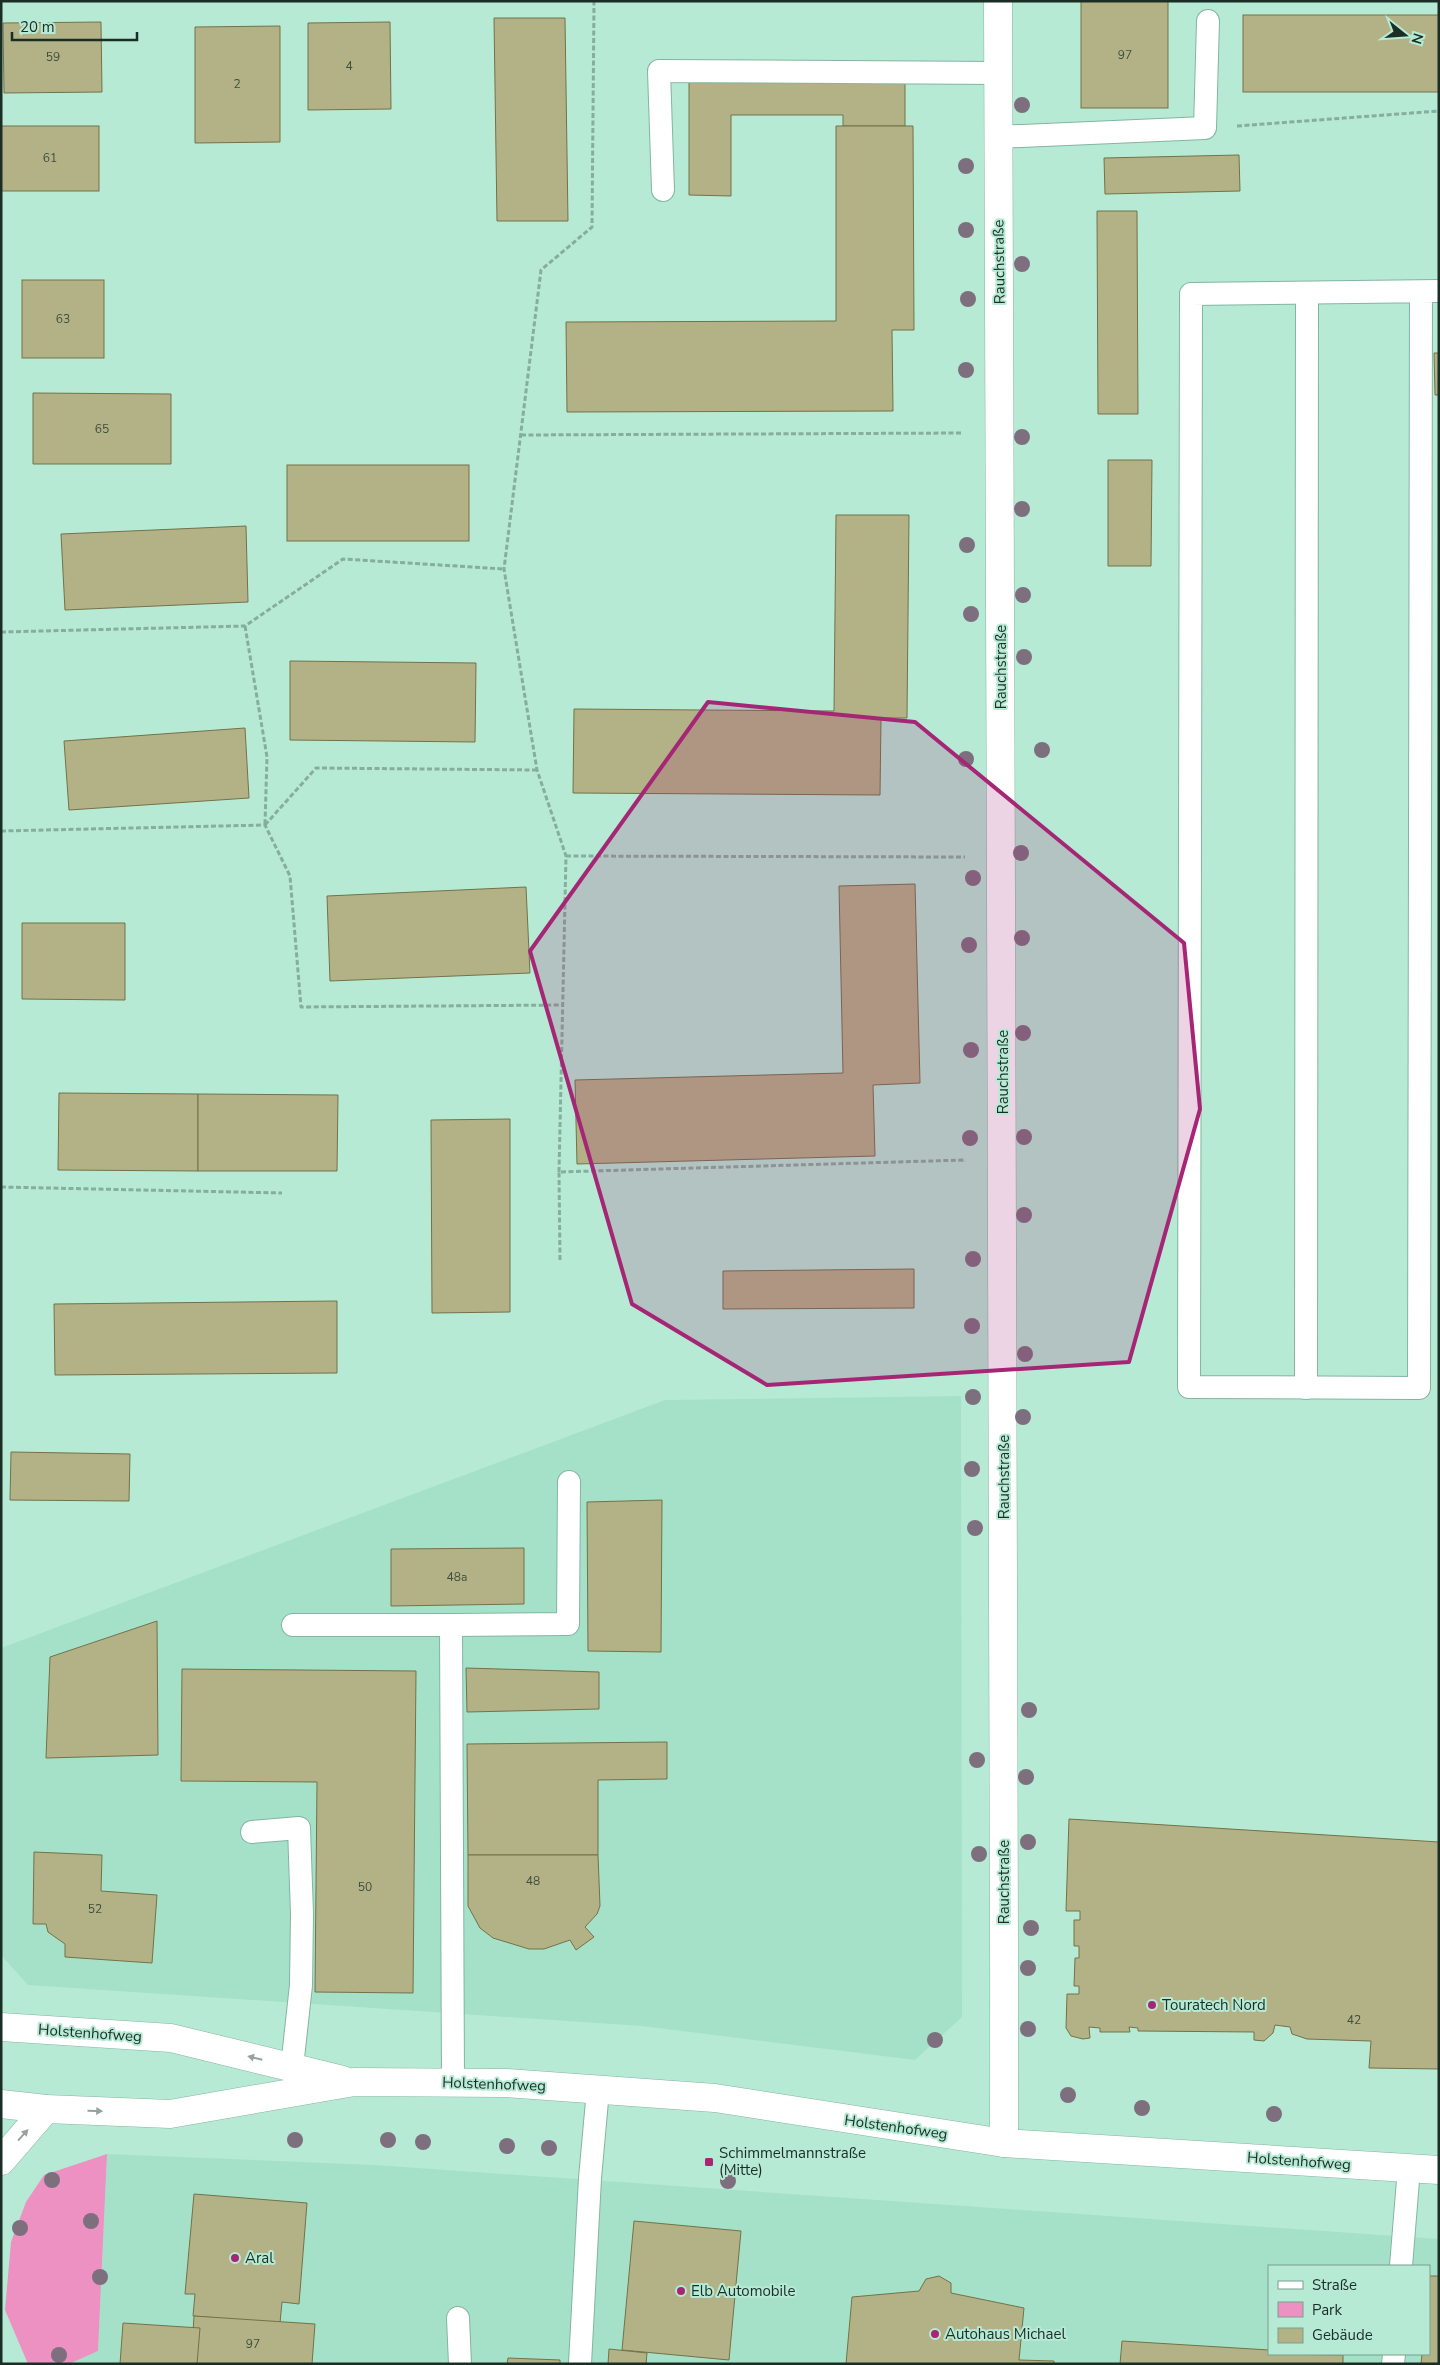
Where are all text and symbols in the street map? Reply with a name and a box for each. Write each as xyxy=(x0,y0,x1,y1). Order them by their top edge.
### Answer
scale bar xyxy=(12,10,138,42)
north arrow xyxy=(1380,10,1430,60)
text: 20 m xyxy=(20,17,55,37)
text: N xyxy=(1406,31,1428,46)
house number: 97 xyxy=(1118,47,1132,63)
house number: 59 xyxy=(46,49,60,65)
house number: 4 xyxy=(345,58,353,74)
house number: 2 xyxy=(233,76,241,92)
house number: 61 xyxy=(43,150,57,166)
street label: Rauchstraße xyxy=(988,219,1010,305)
house number: 63 xyxy=(56,311,70,327)
house number: 65 xyxy=(95,421,109,437)
street label: Rauchstraße xyxy=(991,625,1011,709)
street label: Rauchstraße xyxy=(993,1030,1013,1114)
street label: Rauchstraße xyxy=(994,1435,1014,1519)
house number: 48a xyxy=(447,1569,467,1585)
street label: Rauchstraße xyxy=(994,1840,1014,1924)
house number: 48 xyxy=(526,1873,540,1889)
house number: 50 xyxy=(358,1879,372,1895)
house number: 52 xyxy=(88,1901,102,1917)
place label: Touratech Nord xyxy=(1162,1995,1266,2015)
marker: Touratech Nord xyxy=(1146,1999,1158,2011)
house number: 42 xyxy=(1347,2012,1361,2028)
street label: Holstenhofweg xyxy=(37,2019,143,2047)
one-way arrow xyxy=(248,2054,263,2062)
street label: Holstenhofweg xyxy=(442,2072,546,2096)
one-way arrow xyxy=(87,2107,103,2115)
street label: Holstenhofweg xyxy=(843,2110,949,2144)
one-way arrow xyxy=(18,2128,29,2141)
place label: Schimmelmannstraße (Mitte) xyxy=(719,2143,866,2180)
street label: Holstenhofweg xyxy=(1246,2147,1352,2175)
marker: Schimmelmannstraße (Mitte) xyxy=(703,2156,715,2168)
place label: Aral xyxy=(245,2248,274,2268)
marker: Aral xyxy=(229,2252,241,2264)
legend xyxy=(1268,2265,1430,2355)
text: Straße xyxy=(1312,2275,1357,2295)
place label: Elb Automobile xyxy=(691,2281,795,2301)
marker: Elb Automobile xyxy=(675,2285,687,2297)
text: Park xyxy=(1312,2300,1342,2320)
place label: Autohaus Michael xyxy=(945,2324,1067,2344)
text: Gebäude xyxy=(1312,2325,1373,2345)
marker: Autohaus Michael xyxy=(929,2328,941,2340)
house number: 97 xyxy=(246,2336,260,2352)

